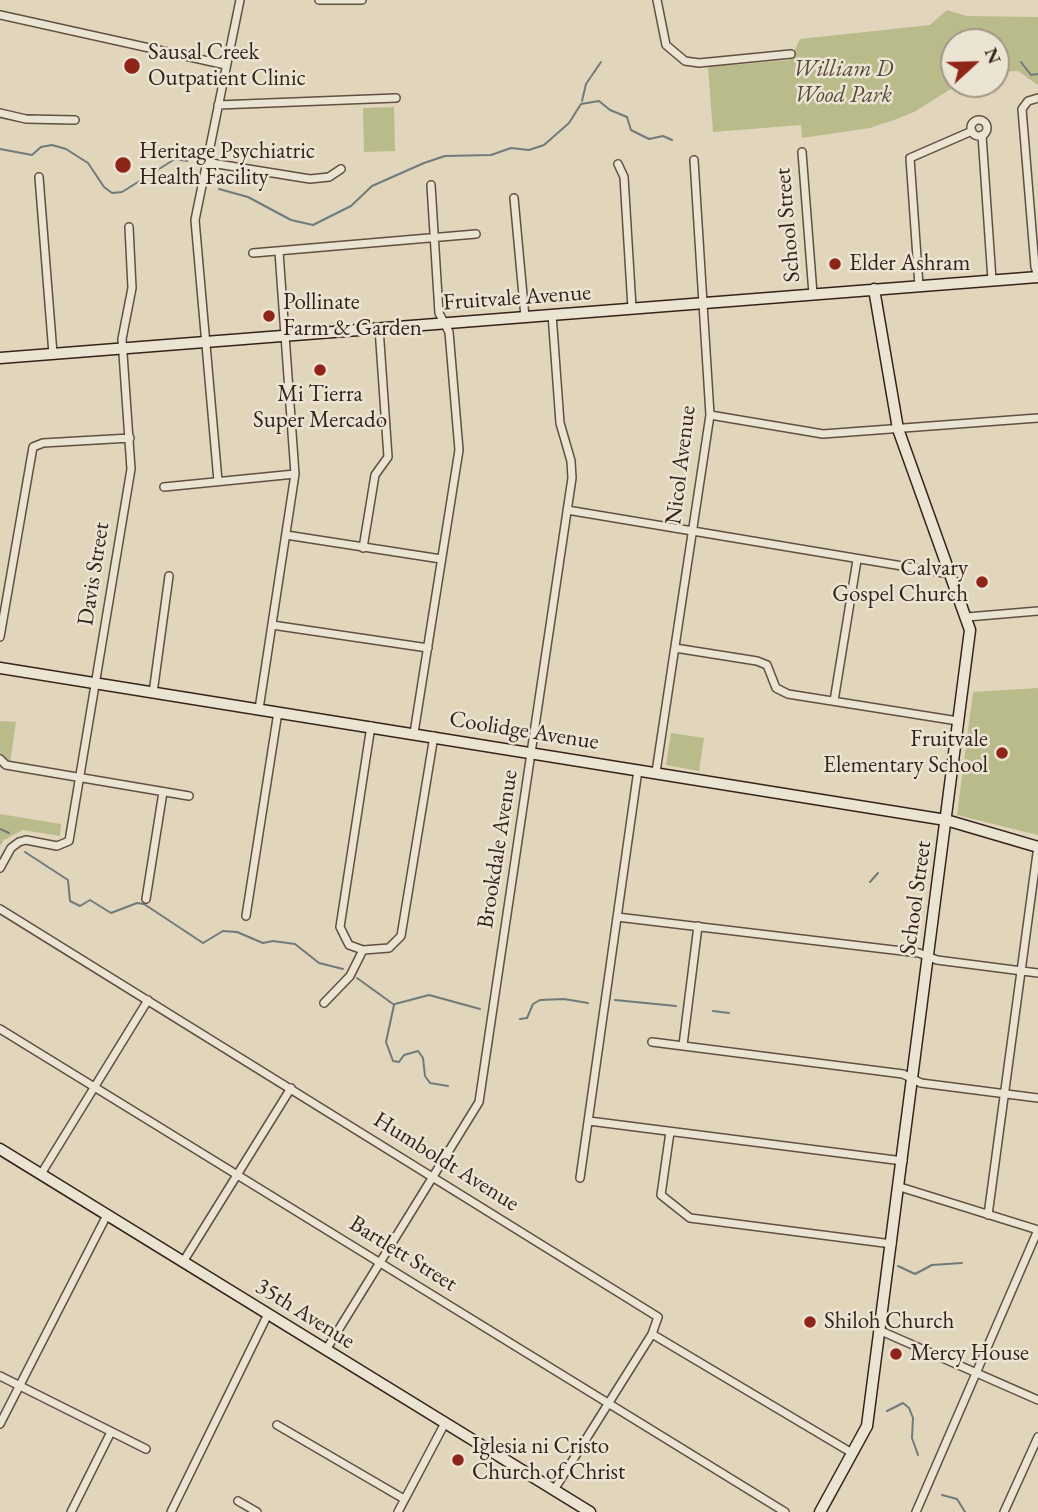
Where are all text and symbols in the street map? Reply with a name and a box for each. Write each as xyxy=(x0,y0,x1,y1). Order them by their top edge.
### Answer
north arrow xyxy=(940,28,1010,98)
place label: Sausal Creek Outpatient Clinic xyxy=(148,39,306,93)
text: N xyxy=(979,44,1008,68)
marker: Sausal Creek Outpatient Clinic xyxy=(122,56,142,76)
park label: William D Wood Park xyxy=(793,56,893,110)
place label: Heritage Psychiatric Health Facility xyxy=(139,138,315,192)
marker: Heritage Psychiatric Health Facility xyxy=(113,155,133,175)
street label: School Street xyxy=(769,167,807,283)
place label: Elder Ashram xyxy=(849,250,970,278)
marker: Elder Ashram xyxy=(827,256,843,272)
street label: Fruitvale Avenue xyxy=(442,279,592,317)
place label: Pollinate Farm & Garden xyxy=(283,289,422,343)
marker: Pollinate Farm & Garden xyxy=(261,308,277,324)
marker: Mi Tierra Super Mercado xyxy=(312,362,328,378)
place label: Mi Tierra Super Mercado xyxy=(253,381,387,435)
street label: Nicol Avenue xyxy=(660,404,702,526)
street label: Davis Street xyxy=(72,520,116,628)
place label: Calvary Gospel Church xyxy=(832,555,968,609)
marker: Calvary Gospel Church xyxy=(974,574,990,590)
street label: Coolidge Avenue xyxy=(447,706,601,756)
place label: Fruitvale Elementary School xyxy=(823,726,988,780)
marker: Fruitvale Elementary School xyxy=(994,745,1010,761)
street label: Brookdale Avenue xyxy=(472,768,524,930)
street label: School Street xyxy=(894,839,938,957)
street label: Humboldt Avenue xyxy=(368,1106,524,1218)
street label: Bartlett Street xyxy=(344,1210,462,1298)
street label: 35th Avenue xyxy=(250,1273,360,1355)
place label: Shiloh Church xyxy=(824,1308,954,1336)
marker: Shiloh Church xyxy=(802,1314,818,1330)
place label: Mercy House xyxy=(910,1340,1029,1368)
marker: Mercy House xyxy=(888,1346,904,1362)
place label: Iglesia ni Cristo Church of Christ xyxy=(472,1433,625,1487)
marker: Iglesia ni Cristo Church of Christ xyxy=(450,1452,466,1468)

